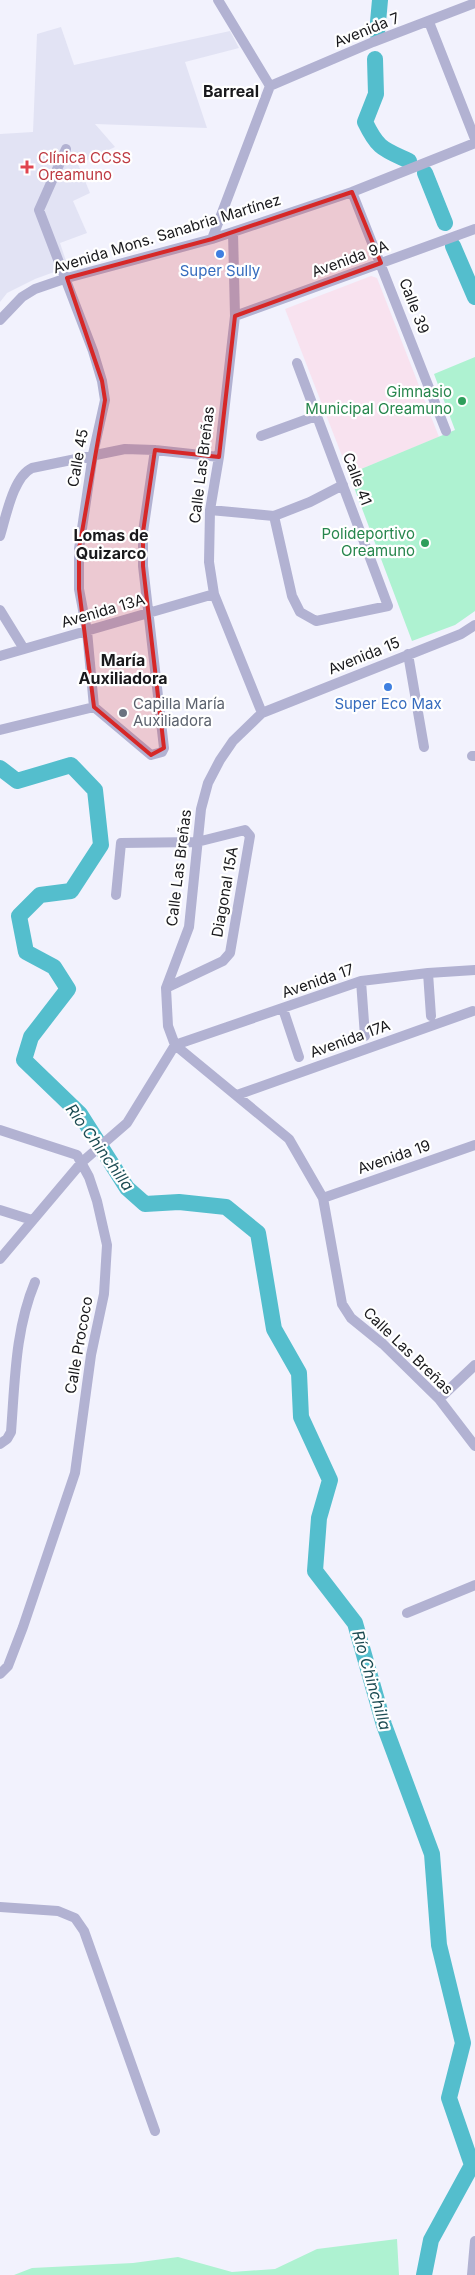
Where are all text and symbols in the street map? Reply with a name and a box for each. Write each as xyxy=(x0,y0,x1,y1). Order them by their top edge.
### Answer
street label: Avenida 7 xyxy=(331,8,402,51)
district label: Barreal xyxy=(203,81,259,101)
place label: Clínica CCSS Oreamuno xyxy=(38,148,131,184)
marker: Clínica CCSS Oreamuno xyxy=(20,160,34,174)
street label: Avenida Mons. Sanabria Martínez xyxy=(51,190,283,277)
street label: Avenida 9A xyxy=(309,236,391,281)
marker: Super Sully xyxy=(214,248,226,260)
place label: Super Sully xyxy=(180,261,261,280)
street label: Calle 39 xyxy=(395,275,434,336)
place label: Gimnasio Municipal Oreamuno xyxy=(305,382,452,418)
marker: Gimnasio Municipal Oreamuno xyxy=(456,395,468,407)
street label: Calle Las Breñas xyxy=(185,405,218,525)
street label: Calle 45 xyxy=(63,427,92,488)
street label: Calle 41 xyxy=(339,450,376,508)
place label: Polideportivo Oreamuno xyxy=(322,524,415,560)
district label: Lomas de Quizarco xyxy=(73,525,149,563)
marker: Polideportivo Oreamuno xyxy=(419,537,431,549)
street label: Avenida 13A xyxy=(59,590,147,632)
street label: Avenida 15 xyxy=(325,633,402,679)
district label: María Auxiliadora xyxy=(79,650,167,688)
marker: Super Eco Max xyxy=(382,681,394,693)
place label: Capilla María Auxiliadora xyxy=(133,694,225,730)
place label: Super Eco Max xyxy=(334,694,442,713)
marker: Capilla María Auxiliadora xyxy=(117,707,129,719)
street label: Calle Las Breñas xyxy=(162,808,195,928)
street label: Diagonal 15A xyxy=(207,845,242,939)
street label: Avenida 17 xyxy=(279,959,356,1002)
street label: Avenida 17A xyxy=(307,1015,392,1062)
water label: Río Chinchilla xyxy=(62,1100,138,1195)
street label: Avenida 19 xyxy=(355,1135,433,1178)
street label: Calle Prococo xyxy=(61,1295,96,1395)
street label: Calle Las Breñas xyxy=(359,1303,457,1398)
water label: Río Chinchilla xyxy=(348,1628,396,1732)

